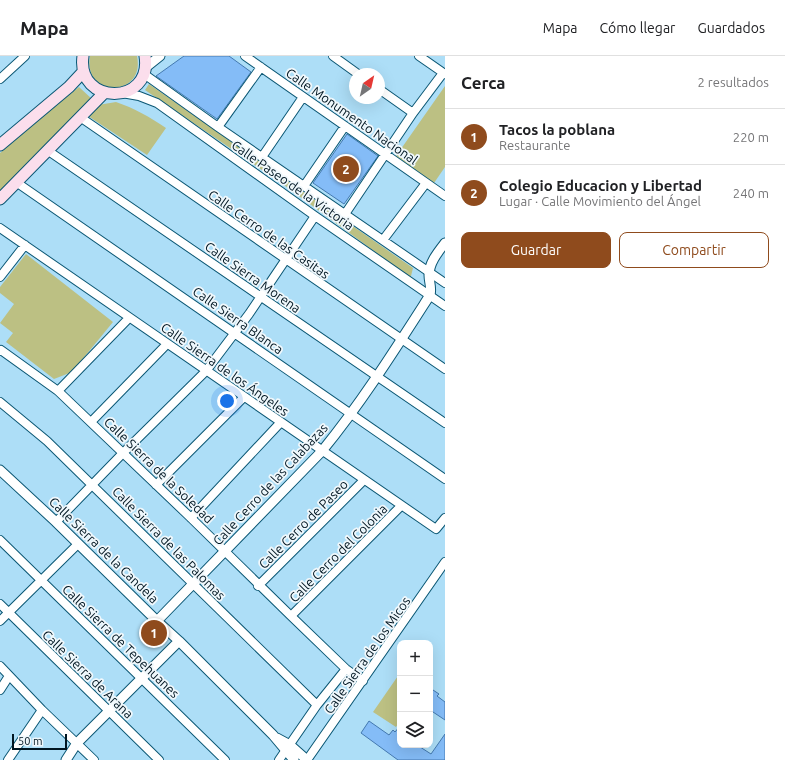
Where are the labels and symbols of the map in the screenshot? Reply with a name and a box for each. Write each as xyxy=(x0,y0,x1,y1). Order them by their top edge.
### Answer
street label: Calle Monumento Nacional xyxy=(284,65,421,167)
north arrow xyxy=(349,68,385,104)
street label: Calle Paseo de la Victoria xyxy=(229,138,357,232)
pin: 2 xyxy=(333,154,359,184)
street label: Calle Cerro de las Casitas xyxy=(206,187,333,281)
street label: Calle Sierra Morena xyxy=(203,239,303,315)
street label: Calle Sierra Blanca xyxy=(190,284,286,356)
street label: Calle Sierra de los Ángeles xyxy=(159,319,292,419)
your location xyxy=(217,391,237,411)
street label: Calle Sierra de la Soledad xyxy=(102,414,216,526)
street label: Calle Cerro de las Calabazas xyxy=(210,420,330,548)
street label: Calle Cerro de Paseo xyxy=(256,477,350,571)
street label: Calle Sierra de las Palomas xyxy=(110,484,229,603)
street label: Calle Sierra de la Candela xyxy=(47,494,161,606)
street label: Calle Cerro del Colonia xyxy=(286,501,390,605)
street label: Calle Sierra de Tepehuanes xyxy=(60,582,182,701)
street label: Calle Sierra de los Micos xyxy=(321,594,413,716)
pin: 1 xyxy=(141,618,167,648)
street label: Calle Sierra de Arana xyxy=(40,627,136,721)
scale bar xyxy=(12,732,67,751)

